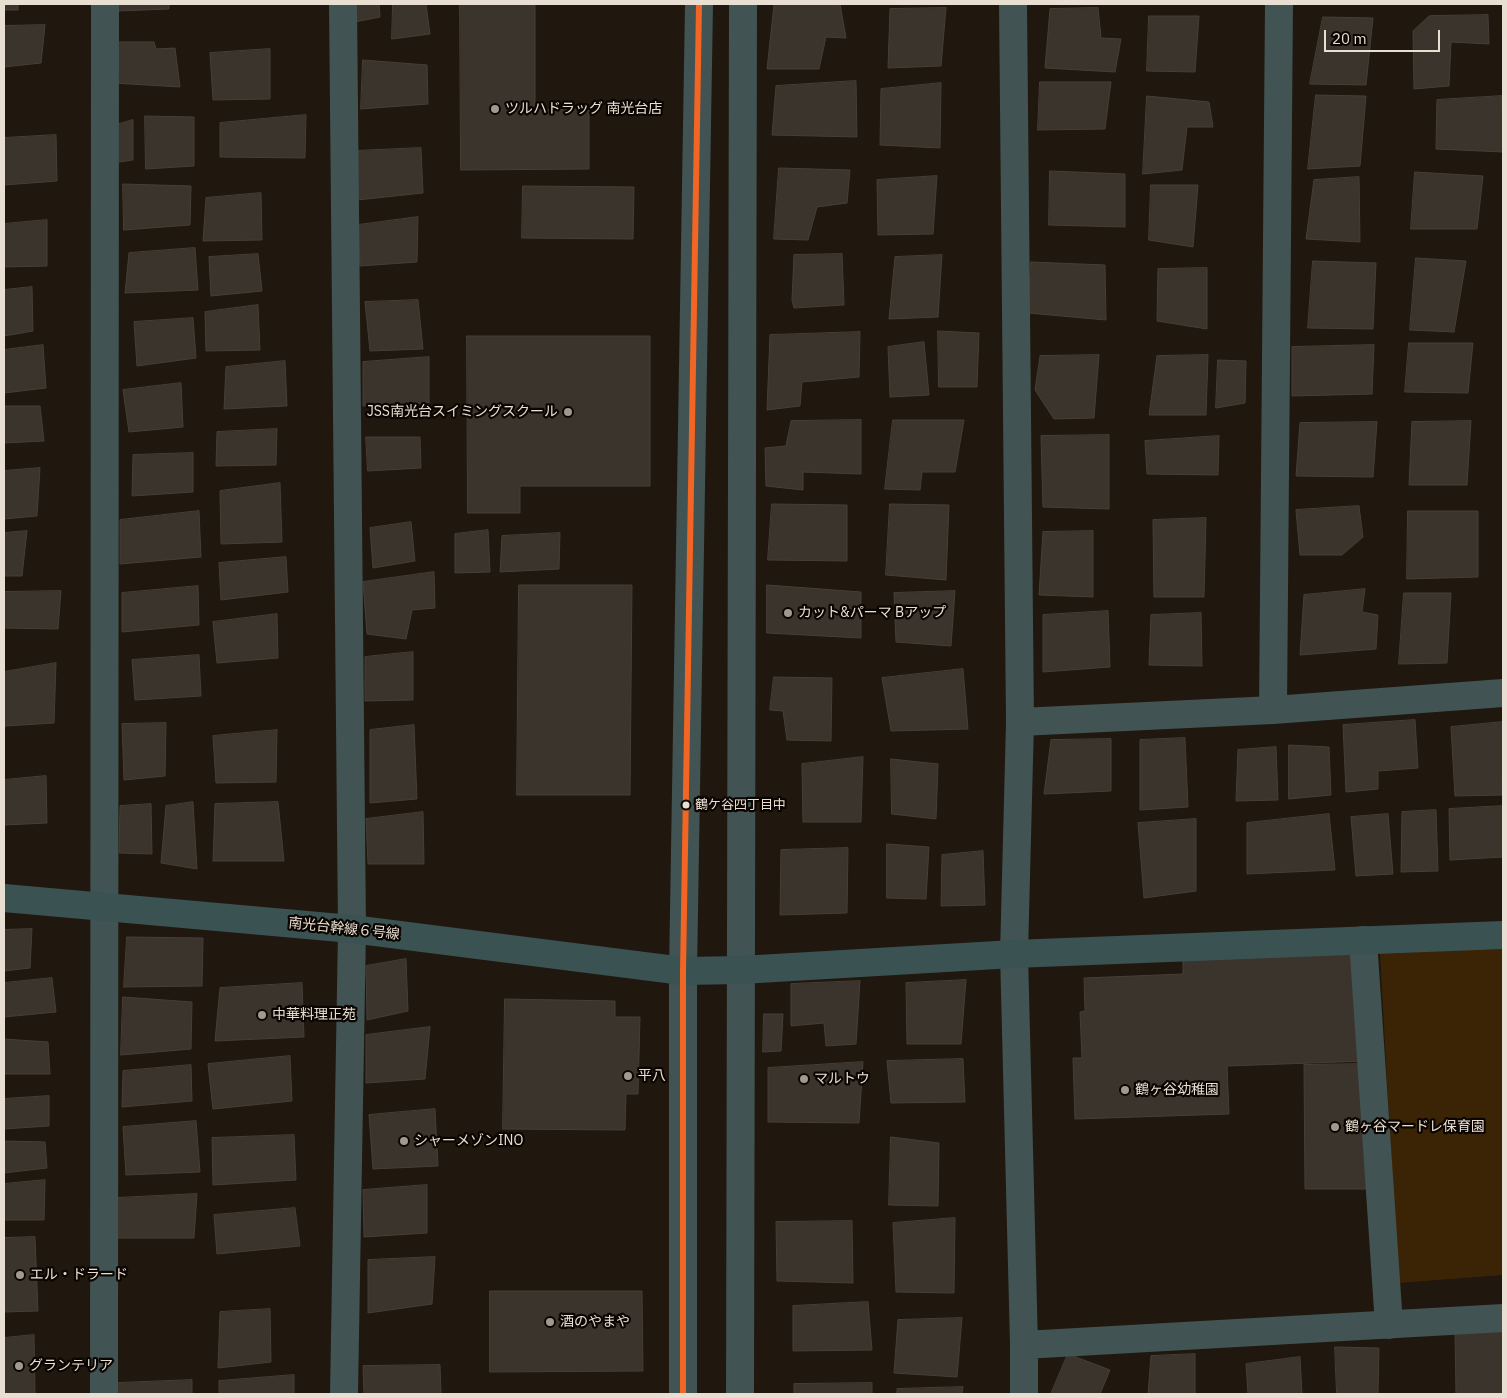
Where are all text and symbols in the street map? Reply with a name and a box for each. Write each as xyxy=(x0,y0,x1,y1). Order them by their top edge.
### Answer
scale bar xyxy=(1327,20,1443,52)
text: 20 m xyxy=(1332,29,1367,48)
place label: ツルハドラッグ 南光台店 xyxy=(505,101,662,117)
marker: ツルハドラッグ 南光台店 xyxy=(489,103,501,115)
place label: JSS南光台スイミングスクール xyxy=(367,404,558,420)
marker: JSS南光台スイミングスクール xyxy=(562,406,574,418)
place label: カット&パーマ Bアップ xyxy=(798,605,946,621)
marker: カット&パーマ Bアップ xyxy=(782,607,794,619)
place label: 鶴ケ谷四丁目中 xyxy=(695,797,786,813)
marker: 鶴ケ谷四丁目中 xyxy=(681,800,691,810)
street label: 南光台幹線６号線 xyxy=(287,915,401,943)
place label: 中華料理正苑 xyxy=(272,1007,356,1023)
marker: 中華料理正苑 xyxy=(256,1009,268,1021)
place label: 平八 xyxy=(638,1068,666,1084)
marker: 平八 xyxy=(622,1070,634,1082)
place label: マルトウ xyxy=(814,1071,870,1087)
marker: マルトウ xyxy=(798,1073,810,1085)
place label: 鶴ヶ谷幼稚園 xyxy=(1135,1082,1219,1098)
marker: 鶴ヶ谷幼稚園 xyxy=(1119,1084,1131,1096)
place label: 鶴ヶ谷マードレ保育園 xyxy=(1345,1119,1485,1135)
marker: 鶴ヶ谷マードレ保育園 xyxy=(1329,1121,1341,1133)
place label: シャーメゾンINO xyxy=(414,1133,523,1149)
marker: シャーメゾンINO xyxy=(398,1135,410,1147)
place label: エル・ドラード xyxy=(30,1267,128,1283)
marker: エル・ドラード xyxy=(14,1269,26,1281)
place label: 酒のやまや xyxy=(560,1314,630,1330)
marker: 酒のやまや xyxy=(544,1316,556,1328)
place label: グランテリア xyxy=(29,1358,113,1374)
marker: グランテリア xyxy=(13,1360,25,1372)

